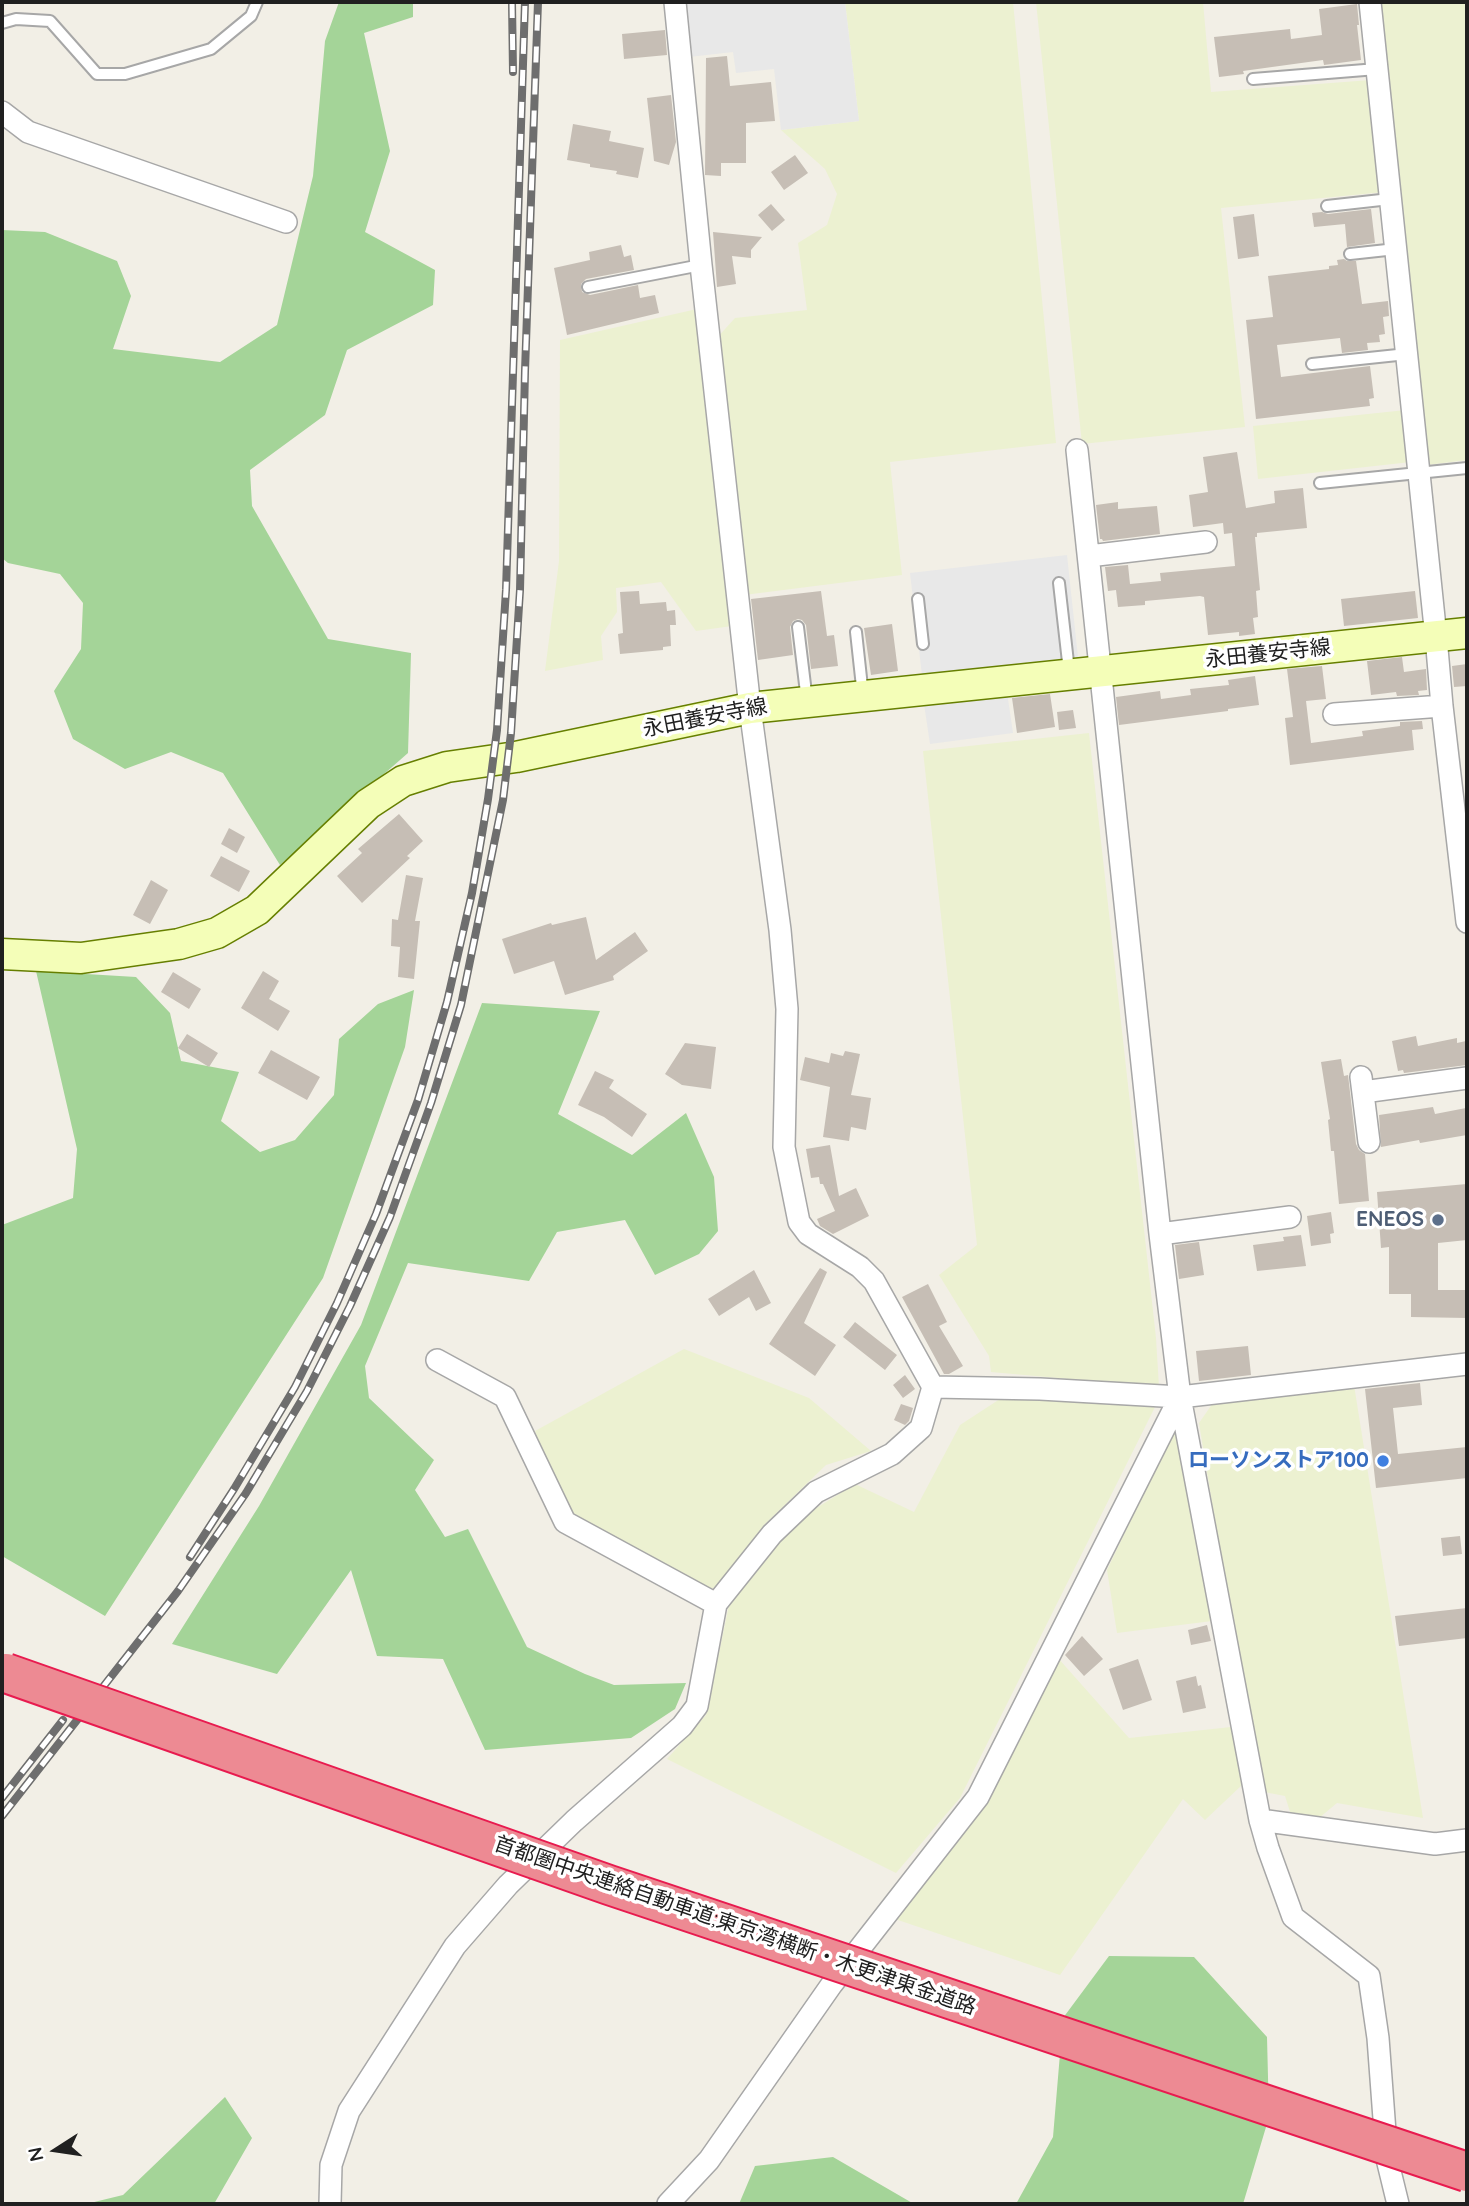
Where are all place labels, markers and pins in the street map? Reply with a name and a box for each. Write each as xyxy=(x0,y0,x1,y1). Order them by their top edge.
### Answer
place label: ENEOS xyxy=(1356,1207,1424,1233)
marker: ENEOS xyxy=(1430,1212,1446,1228)
place label: ローソンストア100 xyxy=(1188,1448,1369,1474)
marker: ローソンストア100 xyxy=(1375,1453,1391,1469)

